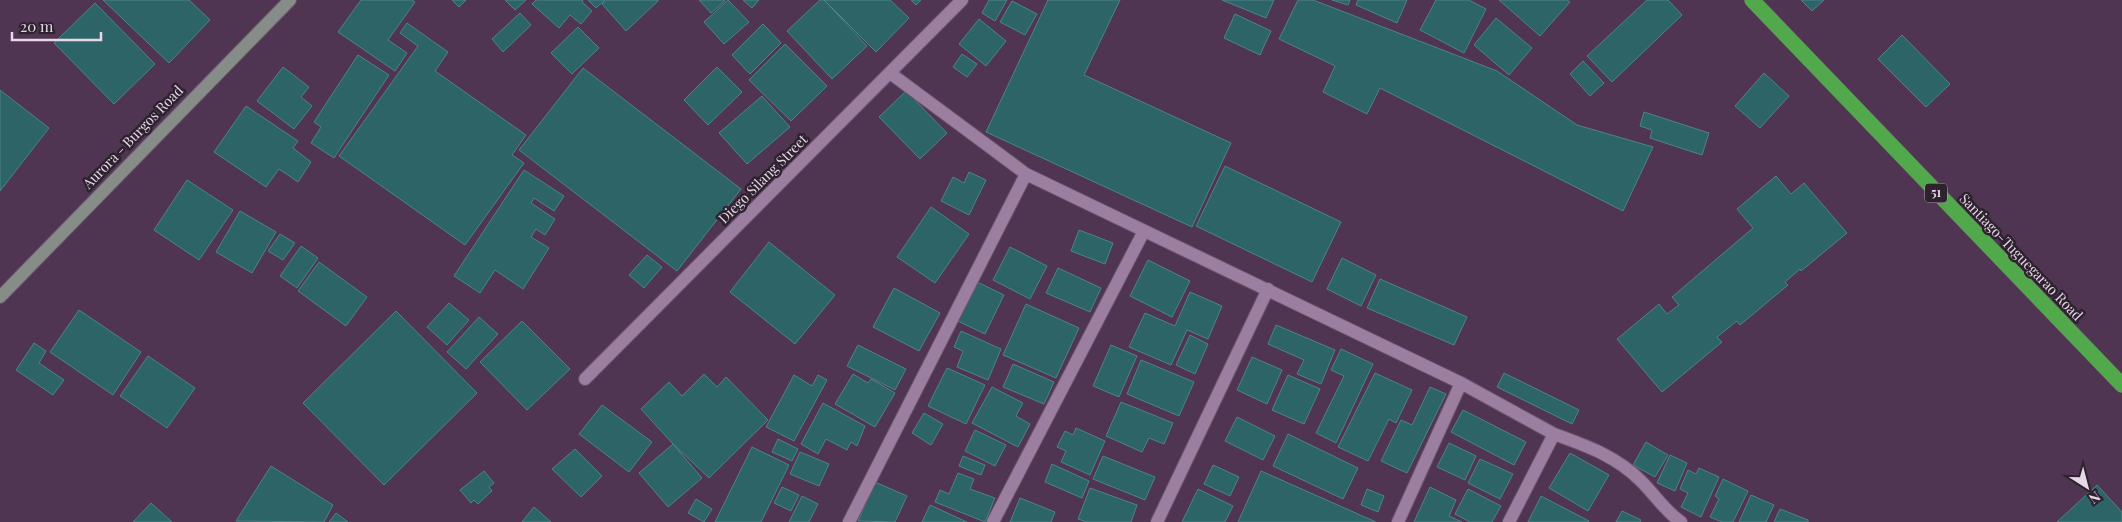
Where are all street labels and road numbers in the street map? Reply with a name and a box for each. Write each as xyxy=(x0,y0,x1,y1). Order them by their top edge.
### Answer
street label: Aurora - Burgos Road xyxy=(78,81,187,193)
street label: Diego Silang Street xyxy=(714,129,812,227)
road number: 51 xyxy=(1925,184,1947,202)
street label: Santiago-Tuguegarao Road xyxy=(1956,189,2087,324)

